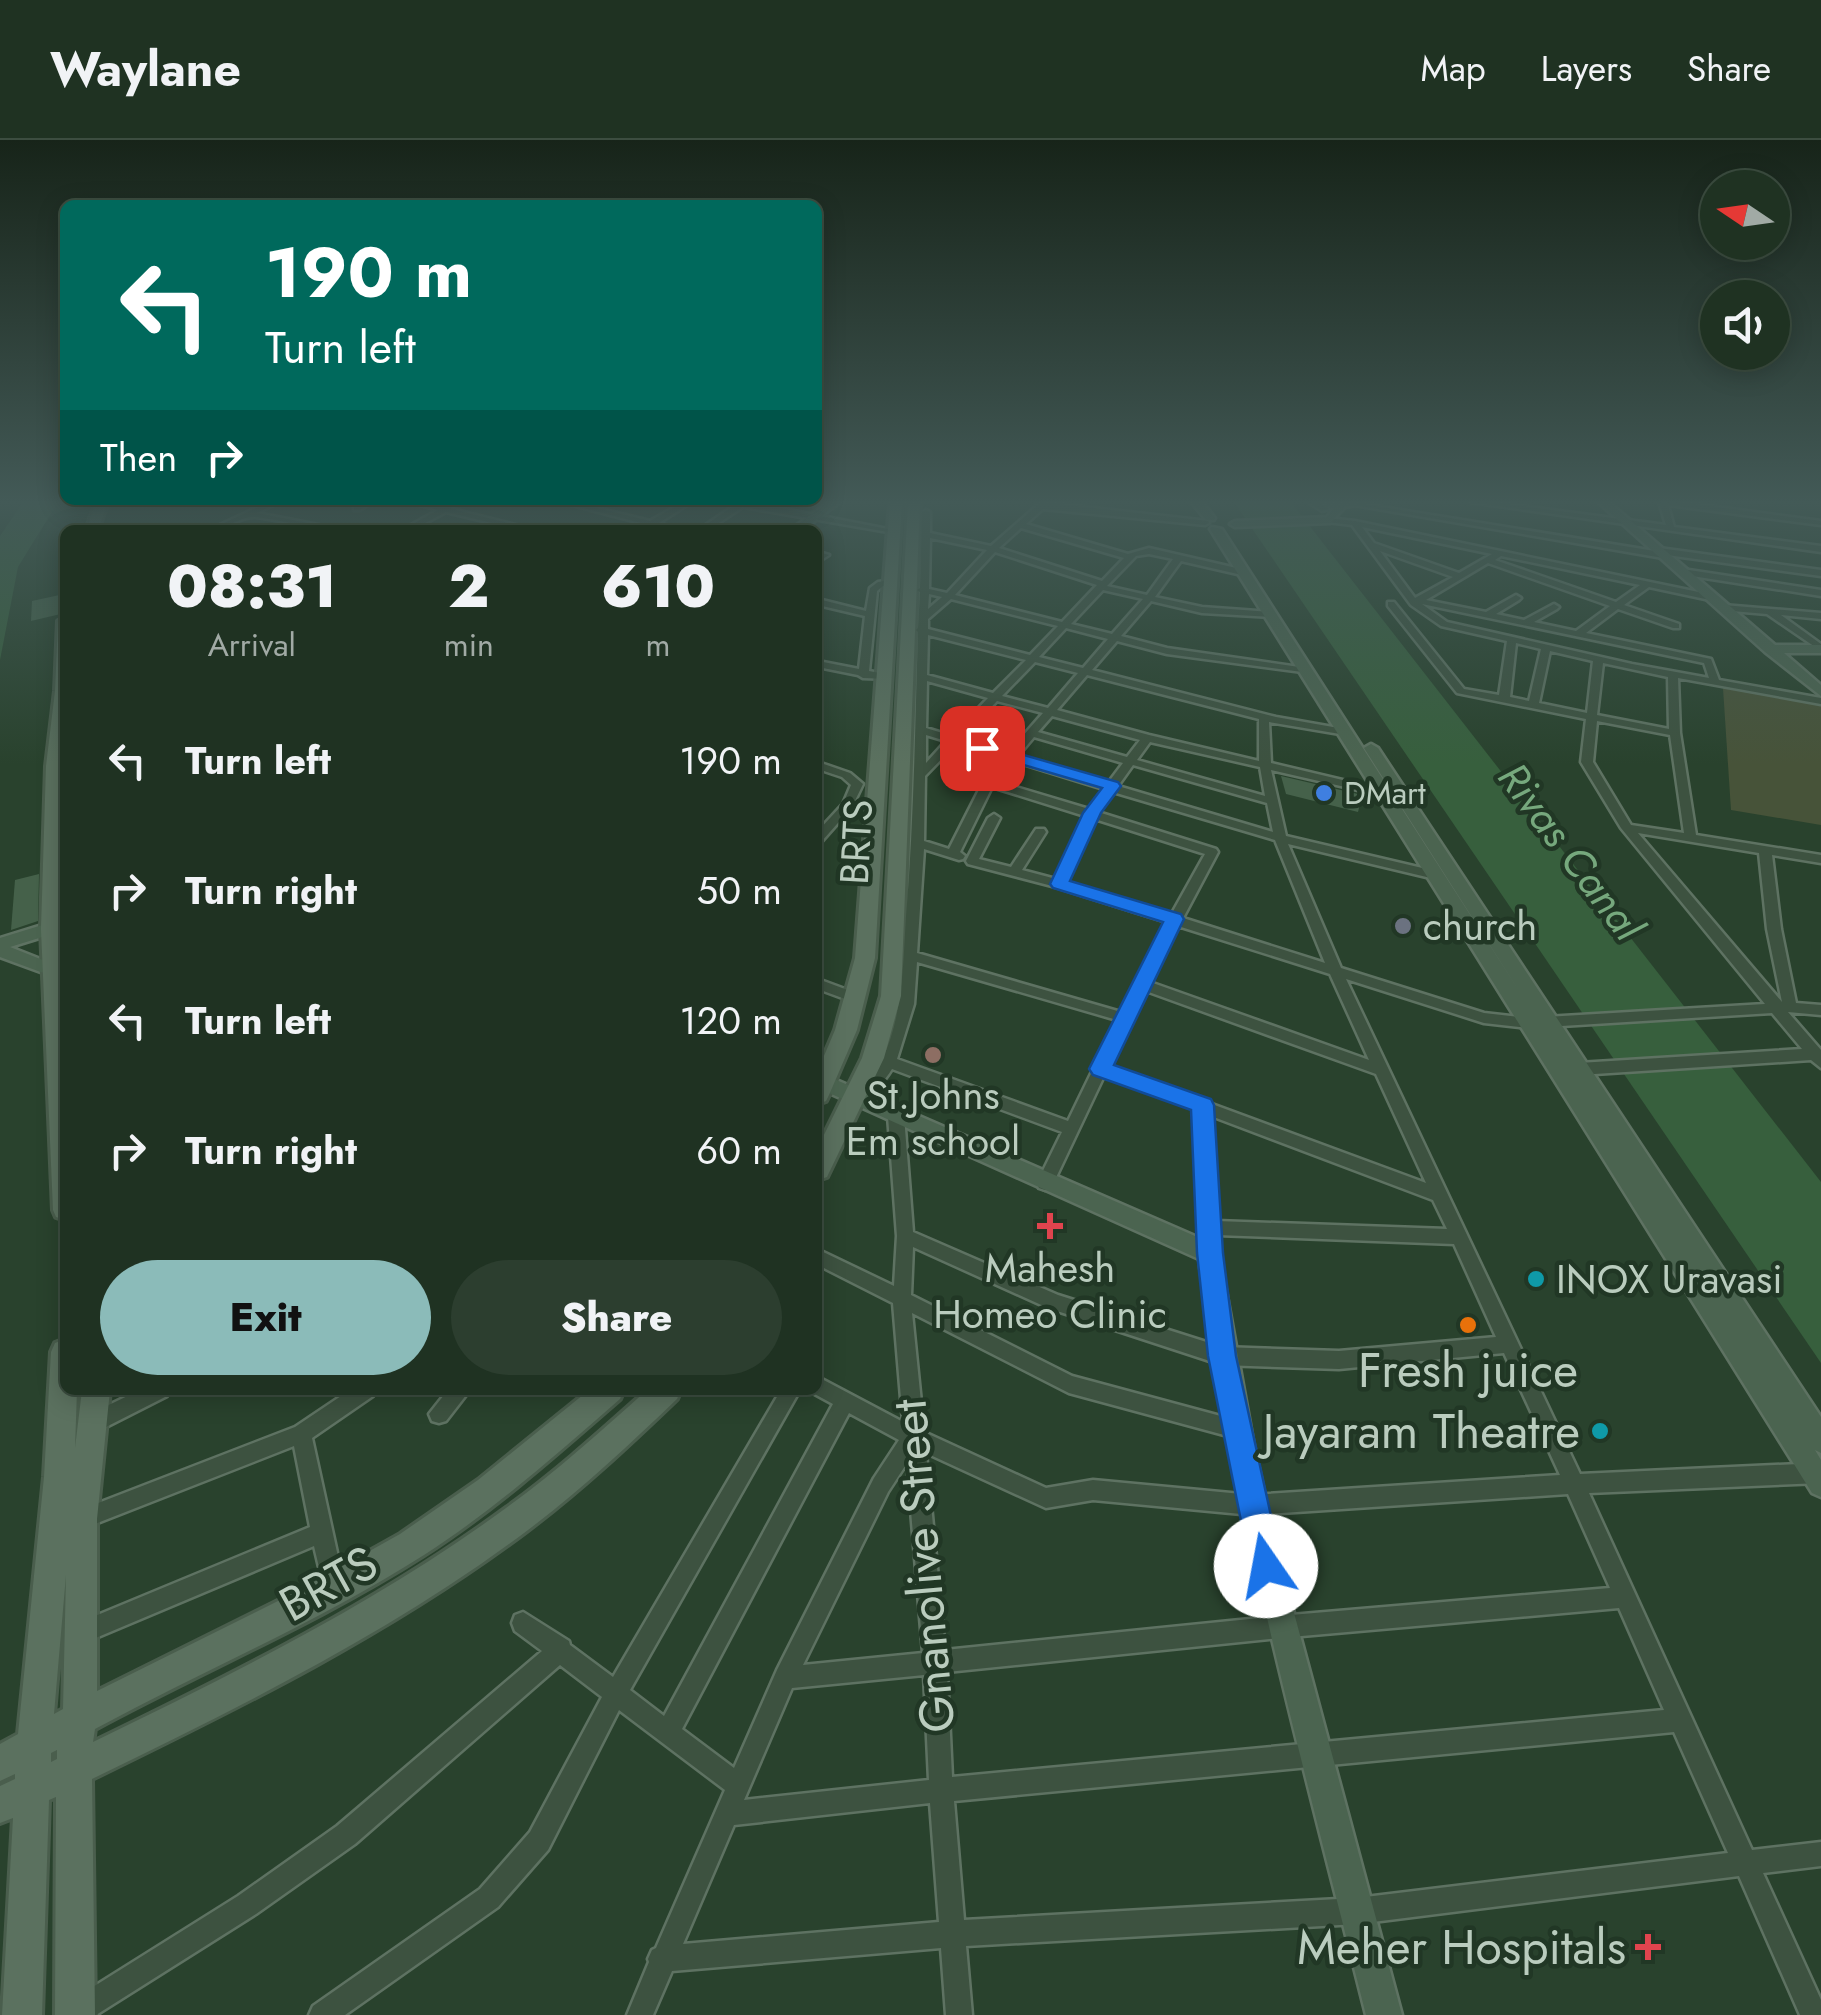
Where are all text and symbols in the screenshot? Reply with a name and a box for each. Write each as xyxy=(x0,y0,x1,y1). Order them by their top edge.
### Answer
text: Waylane xyxy=(50,35,241,104)
text: Map xyxy=(1421,44,1486,94)
text: Layers xyxy=(1541,44,1632,94)
text: Share xyxy=(1687,44,1771,94)
north arrow xyxy=(1700,170,1790,260)
map controls xyxy=(1700,170,1790,370)
text: 190 m xyxy=(265,222,472,323)
icon: left xyxy=(100,240,230,370)
button: sound xyxy=(1700,280,1790,370)
text: Turn left xyxy=(265,315,416,380)
text: Then xyxy=(100,430,177,485)
icon: right xyxy=(197,430,252,485)
text: 08:31 xyxy=(167,543,337,630)
text: 2 xyxy=(448,543,489,630)
text: 610 xyxy=(601,543,715,630)
text: Arrival xyxy=(208,622,296,668)
text: min xyxy=(444,622,494,668)
text: m xyxy=(645,622,670,668)
pin xyxy=(940,706,1025,791)
icon: arrive xyxy=(955,721,1010,776)
icon: left xyxy=(100,733,155,788)
text: Turn left xyxy=(185,733,331,788)
text: 190 m xyxy=(679,733,782,788)
water label: Rivas Canal xyxy=(1483,750,1659,954)
place label: DMart xyxy=(1344,770,1426,816)
marker: DMart xyxy=(1313,782,1335,804)
street label: BRTS xyxy=(825,798,887,886)
icon: right xyxy=(100,863,155,918)
text: Turn right xyxy=(185,863,357,918)
text: 50 m xyxy=(697,863,782,918)
place label: church xyxy=(1423,897,1537,955)
marker: church xyxy=(1392,915,1414,937)
icon: left xyxy=(100,993,155,1048)
text: Turn left xyxy=(185,993,331,1048)
text: 120 m xyxy=(679,993,782,1048)
marker: St.Johns Em school xyxy=(922,1044,944,1066)
place label: St.Johns Em school xyxy=(846,1066,1020,1170)
icon: right xyxy=(100,1123,155,1178)
text: Turn right xyxy=(185,1123,357,1178)
text: 60 m xyxy=(696,1123,782,1178)
marker: Mahesh Homeo Clinic xyxy=(1037,1213,1063,1239)
place label: Mahesh Homeo Clinic xyxy=(933,1239,1167,1343)
place label: INOX Uravasi xyxy=(1556,1250,1783,1308)
button: Exit xyxy=(100,1260,431,1375)
button: Share xyxy=(451,1260,782,1375)
marker: INOX Uravasi xyxy=(1525,1268,1547,1290)
marker: Fresh juice xyxy=(1457,1314,1479,1336)
place label: Fresh juice xyxy=(1358,1336,1578,1405)
street label: Gnanolive Street xyxy=(875,1396,972,1736)
place label: Jayaram Theatre xyxy=(1257,1397,1580,1466)
marker: Jayaram Theatre xyxy=(1589,1420,1611,1442)
position arrow xyxy=(1214,1514,1318,1618)
street label: BRTS xyxy=(267,1528,390,1638)
place label: Meher Hospitals xyxy=(1297,1913,1626,1982)
marker: Meher Hospitals xyxy=(1635,1934,1661,1960)

